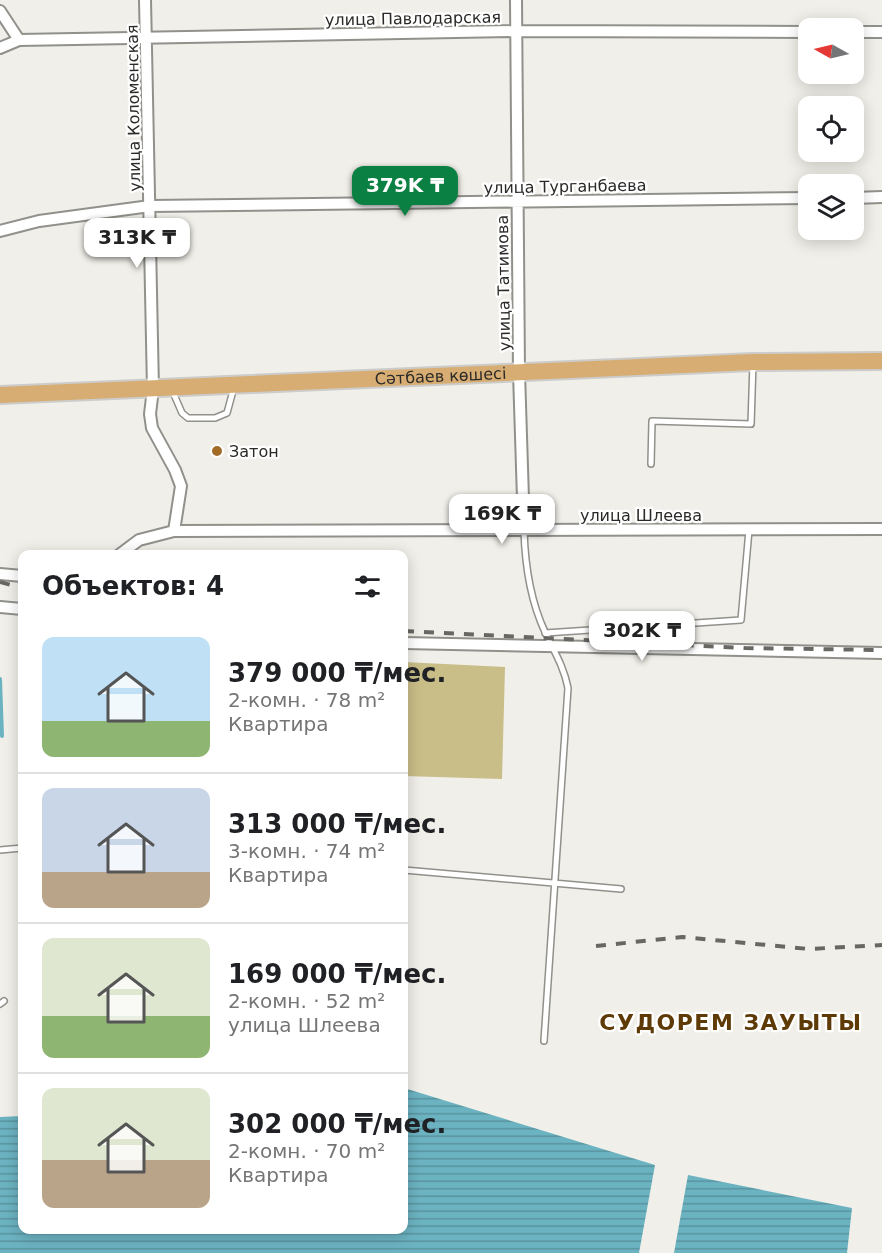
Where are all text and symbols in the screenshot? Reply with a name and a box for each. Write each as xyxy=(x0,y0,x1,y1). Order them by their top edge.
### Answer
street label: улица Павлодарская xyxy=(325,7,501,30)
north arrow xyxy=(798,18,864,84)
map controls xyxy=(798,18,864,240)
street label: улица Коломенская xyxy=(123,24,144,192)
button: locate xyxy=(798,96,864,162)
pin: 379K ₸ xyxy=(356,166,454,217)
text: 379K ₸ xyxy=(366,173,444,197)
button: layers xyxy=(798,174,864,240)
street label: улица Турганбаева xyxy=(484,176,647,197)
street label: улица Татимова xyxy=(493,215,514,351)
pin: 313K ₸ xyxy=(88,218,186,269)
text: 313K ₸ xyxy=(98,225,176,249)
street label: Сәтбаев көшесі xyxy=(374,364,507,389)
place label: Затон xyxy=(229,442,279,461)
marker: Затон xyxy=(210,444,224,458)
pin: 169K ₸ xyxy=(453,494,551,545)
text: 169K ₸ xyxy=(463,501,541,525)
street label: улица Шлеева xyxy=(580,506,702,525)
icon: filters xyxy=(351,570,384,603)
text: Объектов: 4 xyxy=(42,571,224,601)
pin: 302K ₸ xyxy=(593,611,691,662)
text: 302K ₸ xyxy=(603,618,681,642)
text: 379 000 ₸/мес. xyxy=(228,658,446,688)
icon: home xyxy=(90,661,162,733)
text: 2-комн. · 78 m² xyxy=(228,688,385,712)
text: Квартира xyxy=(228,712,329,736)
text: 313 000 ₸/мес. xyxy=(228,809,446,839)
icon: home xyxy=(90,812,162,884)
text: 3-комн. · 74 m² xyxy=(228,839,385,863)
text: Квартира xyxy=(228,863,329,887)
text: 169 000 ₸/мес. xyxy=(228,959,446,989)
icon: home xyxy=(90,962,162,1034)
text: 2-комн. · 52 m² xyxy=(228,989,385,1013)
district label: СУДОРЕМ ЗАУЫТЫ xyxy=(599,1010,863,1035)
text: улица Шлеева xyxy=(228,1013,381,1037)
text: 302 000 ₸/мес. xyxy=(228,1109,446,1139)
icon: home xyxy=(90,1112,162,1184)
text: 2-комн. · 70 m² xyxy=(228,1139,385,1163)
text: Квартира xyxy=(228,1163,329,1187)

